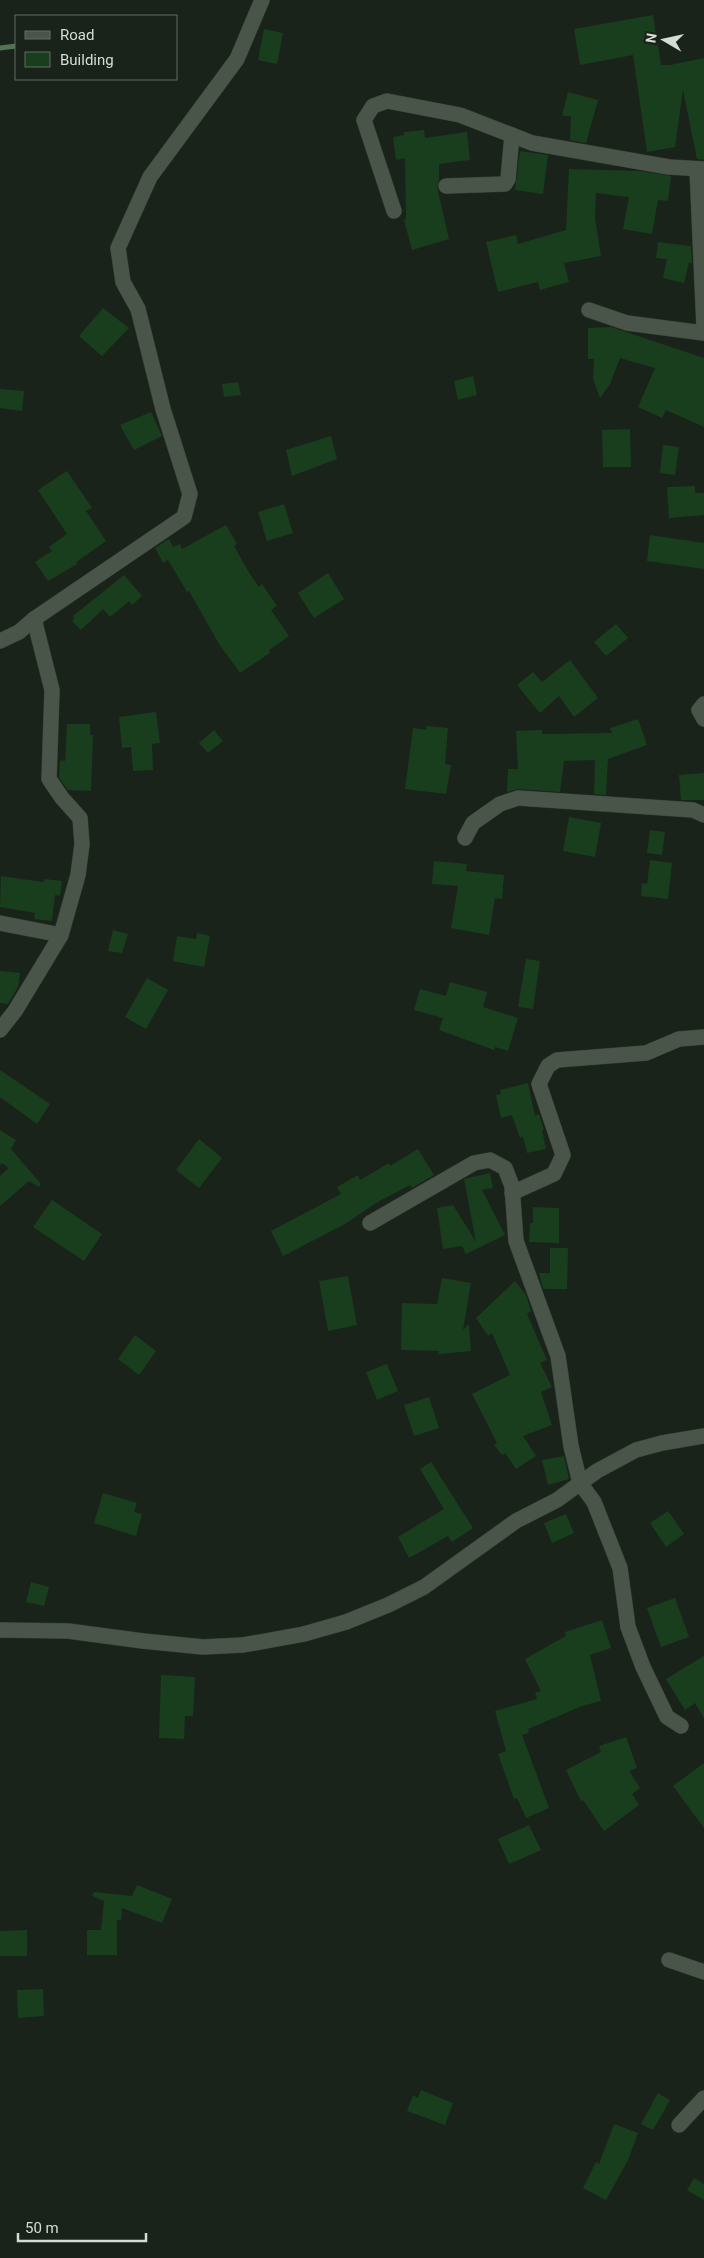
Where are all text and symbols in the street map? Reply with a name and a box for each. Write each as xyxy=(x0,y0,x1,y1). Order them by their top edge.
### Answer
legend xyxy=(15,15,178,80)
north arrow xyxy=(639,15,689,65)
text: Road xyxy=(60,26,94,44)
text: N xyxy=(642,32,660,44)
text: Building xyxy=(60,51,114,69)
scale bar xyxy=(18,2210,145,2242)
text: 50 m xyxy=(25,2219,59,2237)

